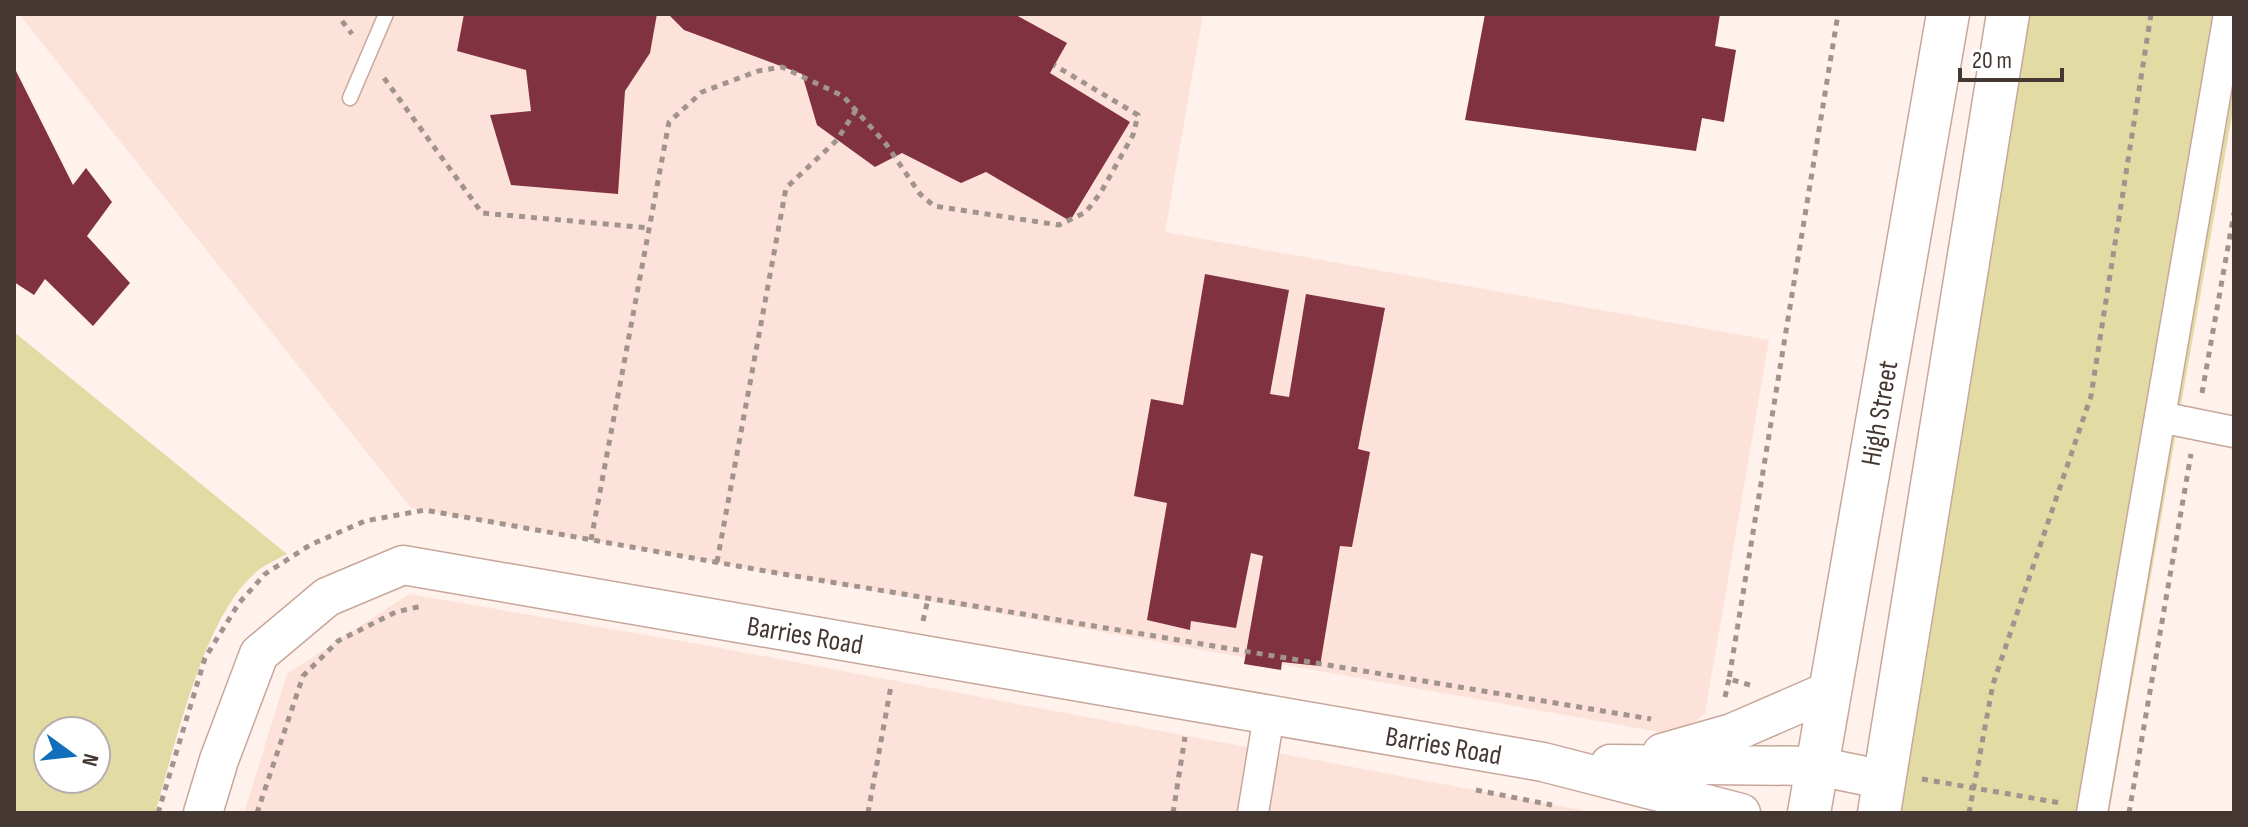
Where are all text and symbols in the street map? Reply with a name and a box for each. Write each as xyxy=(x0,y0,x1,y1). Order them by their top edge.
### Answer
scale bar xyxy=(1960,32,2062,82)
text: 20 m xyxy=(1972,46,2012,75)
street label: High Street xyxy=(1855,358,1905,468)
street label: Barries Road xyxy=(744,610,865,662)
north arrow xyxy=(32,715,112,795)
street label: Barries Road xyxy=(1383,720,1504,773)
text: N xyxy=(75,751,104,769)

